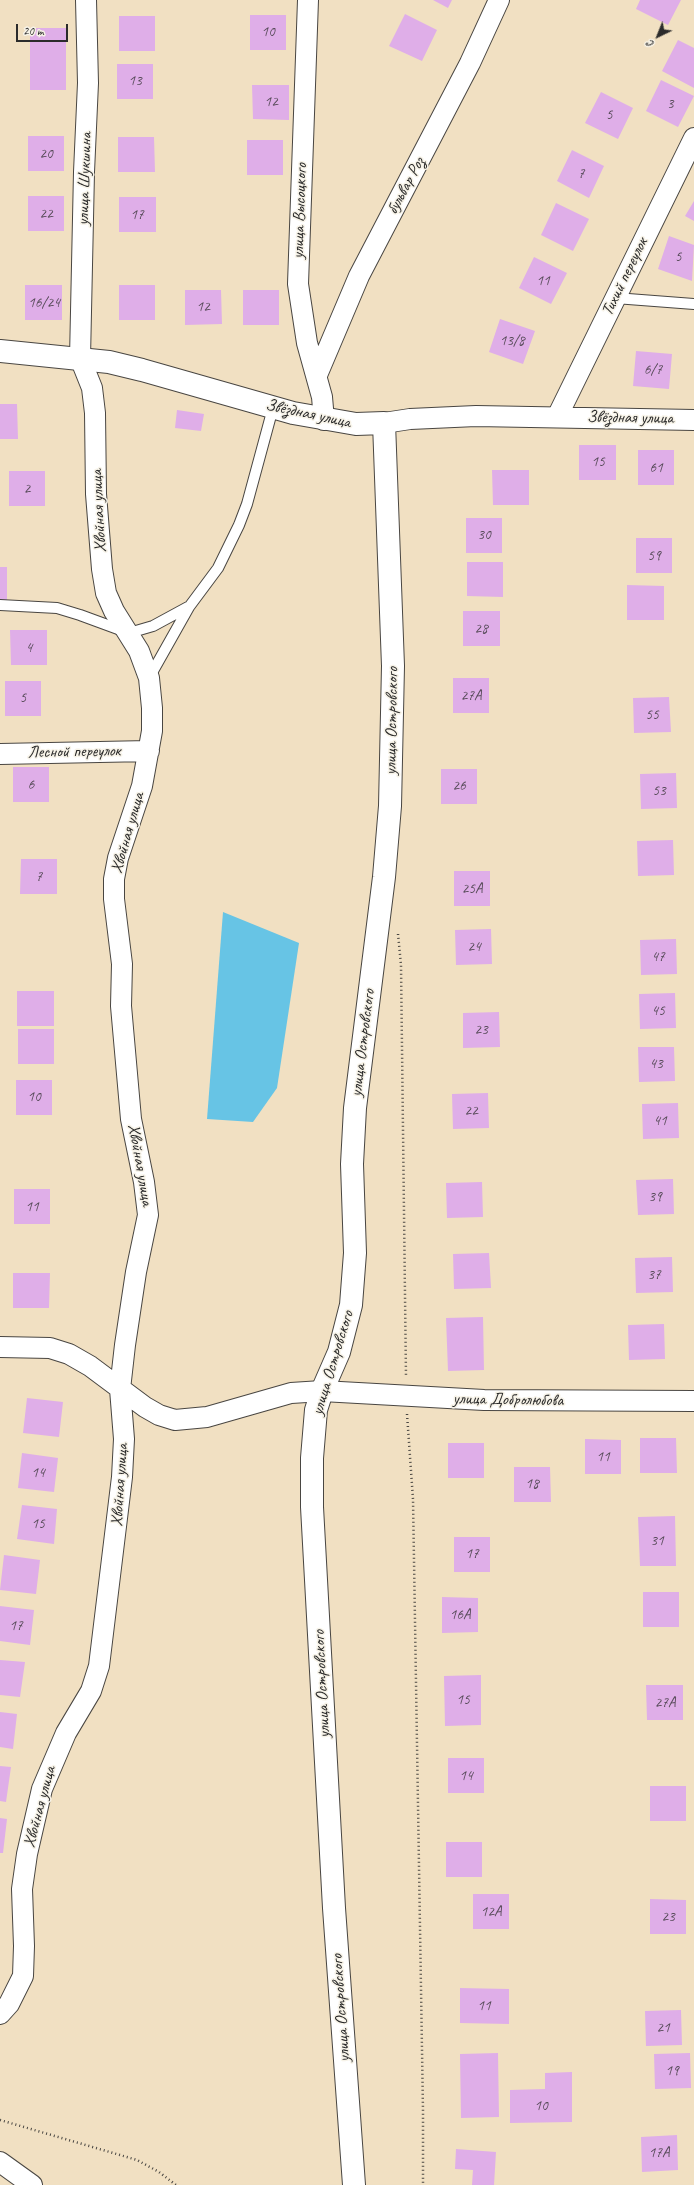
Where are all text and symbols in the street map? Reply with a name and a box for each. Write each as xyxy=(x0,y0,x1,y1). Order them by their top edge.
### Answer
scale bar xyxy=(18,16,70,42)
north arrow xyxy=(638,16,678,56)
text: 20 m xyxy=(23,23,43,39)
house number: 10 xyxy=(261,23,275,41)
text: С xyxy=(643,38,657,52)
house number: 13 xyxy=(128,72,142,90)
house number: 12 xyxy=(264,93,278,111)
house number: 3 xyxy=(667,95,673,113)
house number: 5 xyxy=(606,106,612,124)
street label: улица Шукшина xyxy=(73,132,97,226)
house number: 20 xyxy=(39,145,53,163)
street label: бульвар Роз xyxy=(383,154,429,218)
street label: улица Высоцкого xyxy=(288,163,312,259)
house number: 7 xyxy=(578,165,584,183)
house number: 22 xyxy=(39,205,53,223)
house number: 17 xyxy=(130,206,144,224)
street label: Тихий переулок xyxy=(597,235,653,319)
house number: 5 xyxy=(675,248,681,266)
house number: 11 xyxy=(536,272,550,290)
house number: 16/24 xyxy=(28,294,60,312)
house number: 12 xyxy=(196,298,210,316)
house number: 13/8 xyxy=(499,332,525,350)
house number: 6/7 xyxy=(644,361,662,379)
street label: Звёздная улица xyxy=(264,395,352,433)
street label: Звёздная улица xyxy=(587,407,673,429)
house number: 15 xyxy=(591,453,605,471)
house number: 61 xyxy=(649,459,663,477)
street label: Хвойная улица xyxy=(87,469,111,553)
house number: 2 xyxy=(24,480,30,498)
house number: 30 xyxy=(477,526,491,544)
house number: 59 xyxy=(647,547,661,565)
house number: 28 xyxy=(474,620,488,638)
house number: 4 xyxy=(26,639,32,657)
street label: улица Островского xyxy=(381,667,403,775)
house number: 27А xyxy=(460,687,482,705)
house number: 5 xyxy=(20,689,26,707)
house number: 55 xyxy=(645,706,659,724)
street label: Лесной переулок xyxy=(27,741,121,763)
house number: 6 xyxy=(28,776,34,794)
house number: 26 xyxy=(452,777,466,795)
house number: 53 xyxy=(652,782,666,800)
street label: Хвойная улица xyxy=(107,790,149,876)
house number: 7 xyxy=(36,868,42,886)
house number: 25А xyxy=(461,880,483,898)
house number: 24 xyxy=(467,938,481,956)
house number: 47 xyxy=(651,948,665,966)
street label: улица Островского xyxy=(346,988,380,1098)
house number: 45 xyxy=(651,1002,665,1020)
house number: 23 xyxy=(474,1021,488,1039)
house number: 43 xyxy=(649,1055,663,1073)
house number: 10 xyxy=(27,1088,41,1106)
house number: 22 xyxy=(464,1102,478,1120)
house number: 41 xyxy=(653,1112,667,1130)
street label: Хвойная улица xyxy=(123,1122,157,1208)
house number: 39 xyxy=(648,1188,662,1206)
house number: 11 xyxy=(25,1198,39,1216)
house number: 37 xyxy=(647,1266,661,1284)
street label: улица Островского xyxy=(307,1308,359,1418)
street label: улица Добролюбова xyxy=(453,1389,563,1411)
street label: Хвойная улица xyxy=(107,1443,133,1527)
house number: 11 xyxy=(596,1448,610,1466)
house number: 14 xyxy=(31,1464,45,1482)
house number: 18 xyxy=(525,1475,539,1493)
house number: 15 xyxy=(31,1515,45,1533)
house number: 31 xyxy=(650,1532,664,1550)
house number: 17 xyxy=(465,1545,479,1563)
house number: 16А xyxy=(449,1606,471,1624)
house number: 17 xyxy=(9,1617,23,1635)
street label: улица Островского xyxy=(309,1629,335,1739)
house number: 15 xyxy=(456,1691,470,1709)
house number: 27А xyxy=(654,1694,676,1712)
street label: Хвойная улица xyxy=(19,1764,61,1850)
house number: 14 xyxy=(459,1767,473,1785)
house number: 12А xyxy=(480,1903,502,1921)
house number: 23 xyxy=(661,1908,675,1926)
street label: улица Островского xyxy=(327,1953,355,2063)
house number: 11 xyxy=(477,1997,491,2015)
house number: 21 xyxy=(656,2019,670,2037)
house number: 19 xyxy=(665,2062,679,2080)
house number: 10 xyxy=(534,2097,548,2115)
house number: 17А xyxy=(648,2144,670,2162)

